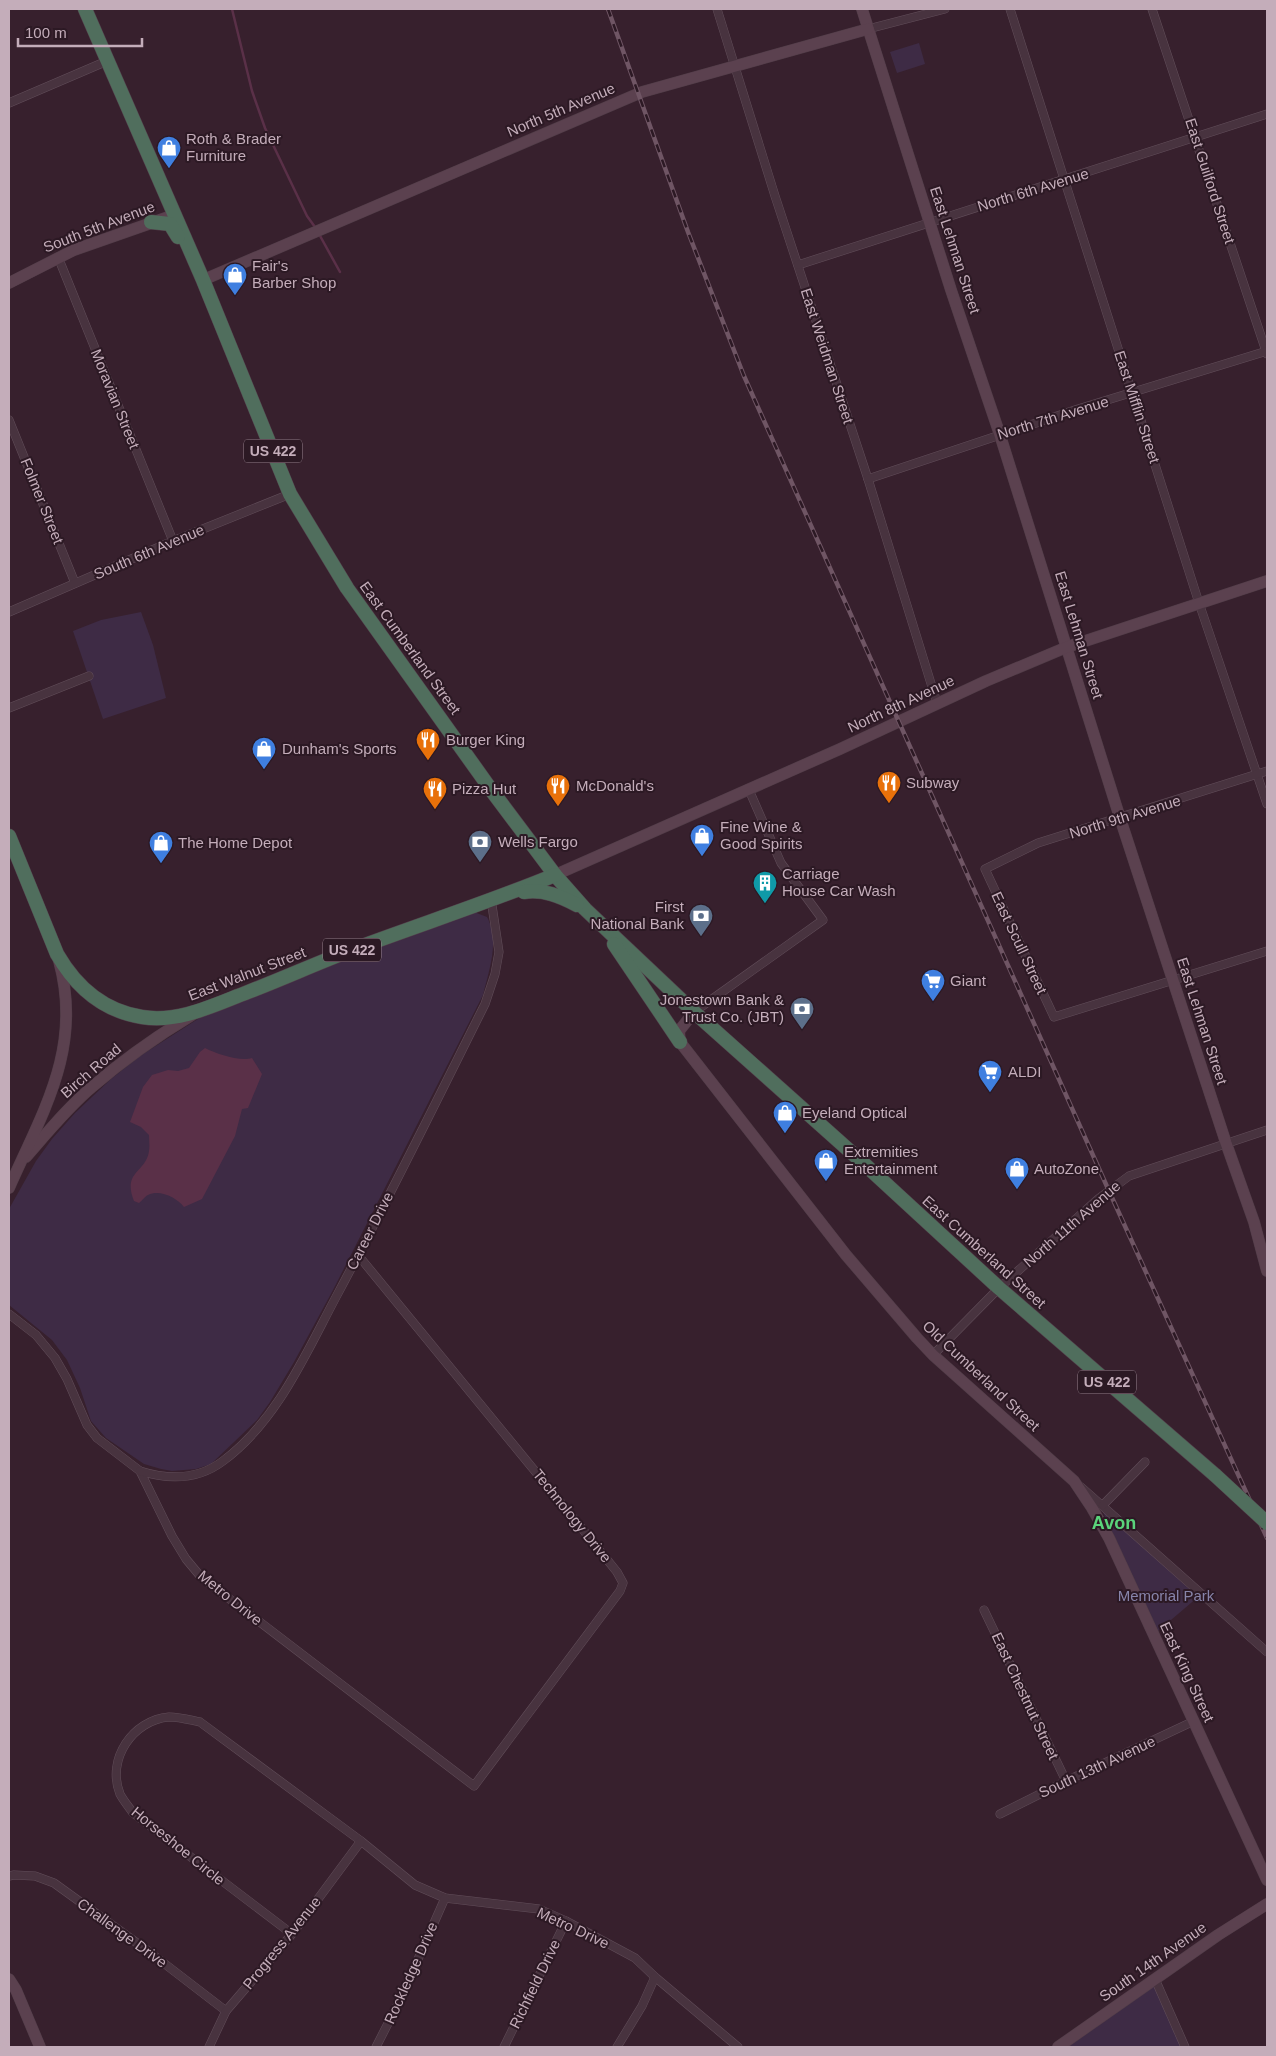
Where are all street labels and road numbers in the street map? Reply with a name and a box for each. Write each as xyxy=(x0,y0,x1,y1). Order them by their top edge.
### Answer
street label: North 5th Avenue xyxy=(504,79,617,140)
street label: East Guilford Street xyxy=(1182,116,1239,246)
street label: North 6th Avenue xyxy=(975,164,1091,215)
street label: East Lehman Street xyxy=(927,184,984,316)
street label: South 5th Avenue xyxy=(41,197,157,256)
street label: East Weidman Street xyxy=(798,286,858,427)
street label: Moravian Street xyxy=(88,347,143,452)
street label: East Mifflin Street xyxy=(1111,348,1164,466)
street label: North 7th Avenue xyxy=(995,392,1111,443)
road number: US 422 xyxy=(244,440,302,462)
street label: Folmer Street xyxy=(18,456,68,547)
street label: South 6th Avenue xyxy=(91,521,207,582)
street label: East Lehman Street xyxy=(1052,569,1107,702)
street label: East Cumberland Street xyxy=(356,578,465,718)
street label: North 8th Avenue xyxy=(845,671,957,736)
street label: North 9th Avenue xyxy=(1067,791,1183,842)
street label: East Scull Street xyxy=(988,889,1051,997)
road number: US 422 xyxy=(323,938,381,962)
street label: East Walnut Street xyxy=(186,943,309,1004)
street label: East Lehman Street xyxy=(1174,955,1231,1087)
street label: Birch Road xyxy=(57,1040,124,1101)
street label: North 11th Avenue xyxy=(1020,1177,1124,1270)
street label: Career Drive xyxy=(343,1189,396,1273)
street label: East Cumberland Street xyxy=(919,1192,1050,1312)
street label: Old Cumberland Street xyxy=(919,1317,1044,1435)
road number: US 422 xyxy=(1078,1370,1136,1394)
street label: Technology Drive xyxy=(530,1466,615,1566)
street label: Metro Drive xyxy=(195,1567,266,1629)
street label: East King Street xyxy=(1157,1619,1218,1725)
street label: East Chestnut Street xyxy=(989,1629,1063,1763)
street label: South 13th Avenue xyxy=(1036,1732,1158,1801)
street label: Horseshoe Circle xyxy=(128,1803,228,1888)
street label: Progress Avenue xyxy=(239,1893,324,1992)
street label: Challenge Drive xyxy=(74,1894,170,1971)
street label: Metro Drive xyxy=(534,1903,612,1952)
street label: South 14th Avenue xyxy=(1096,1918,1209,2005)
street label: Rockledge Drive xyxy=(380,1919,441,2027)
street label: Richfield Drive xyxy=(506,1937,563,2031)

